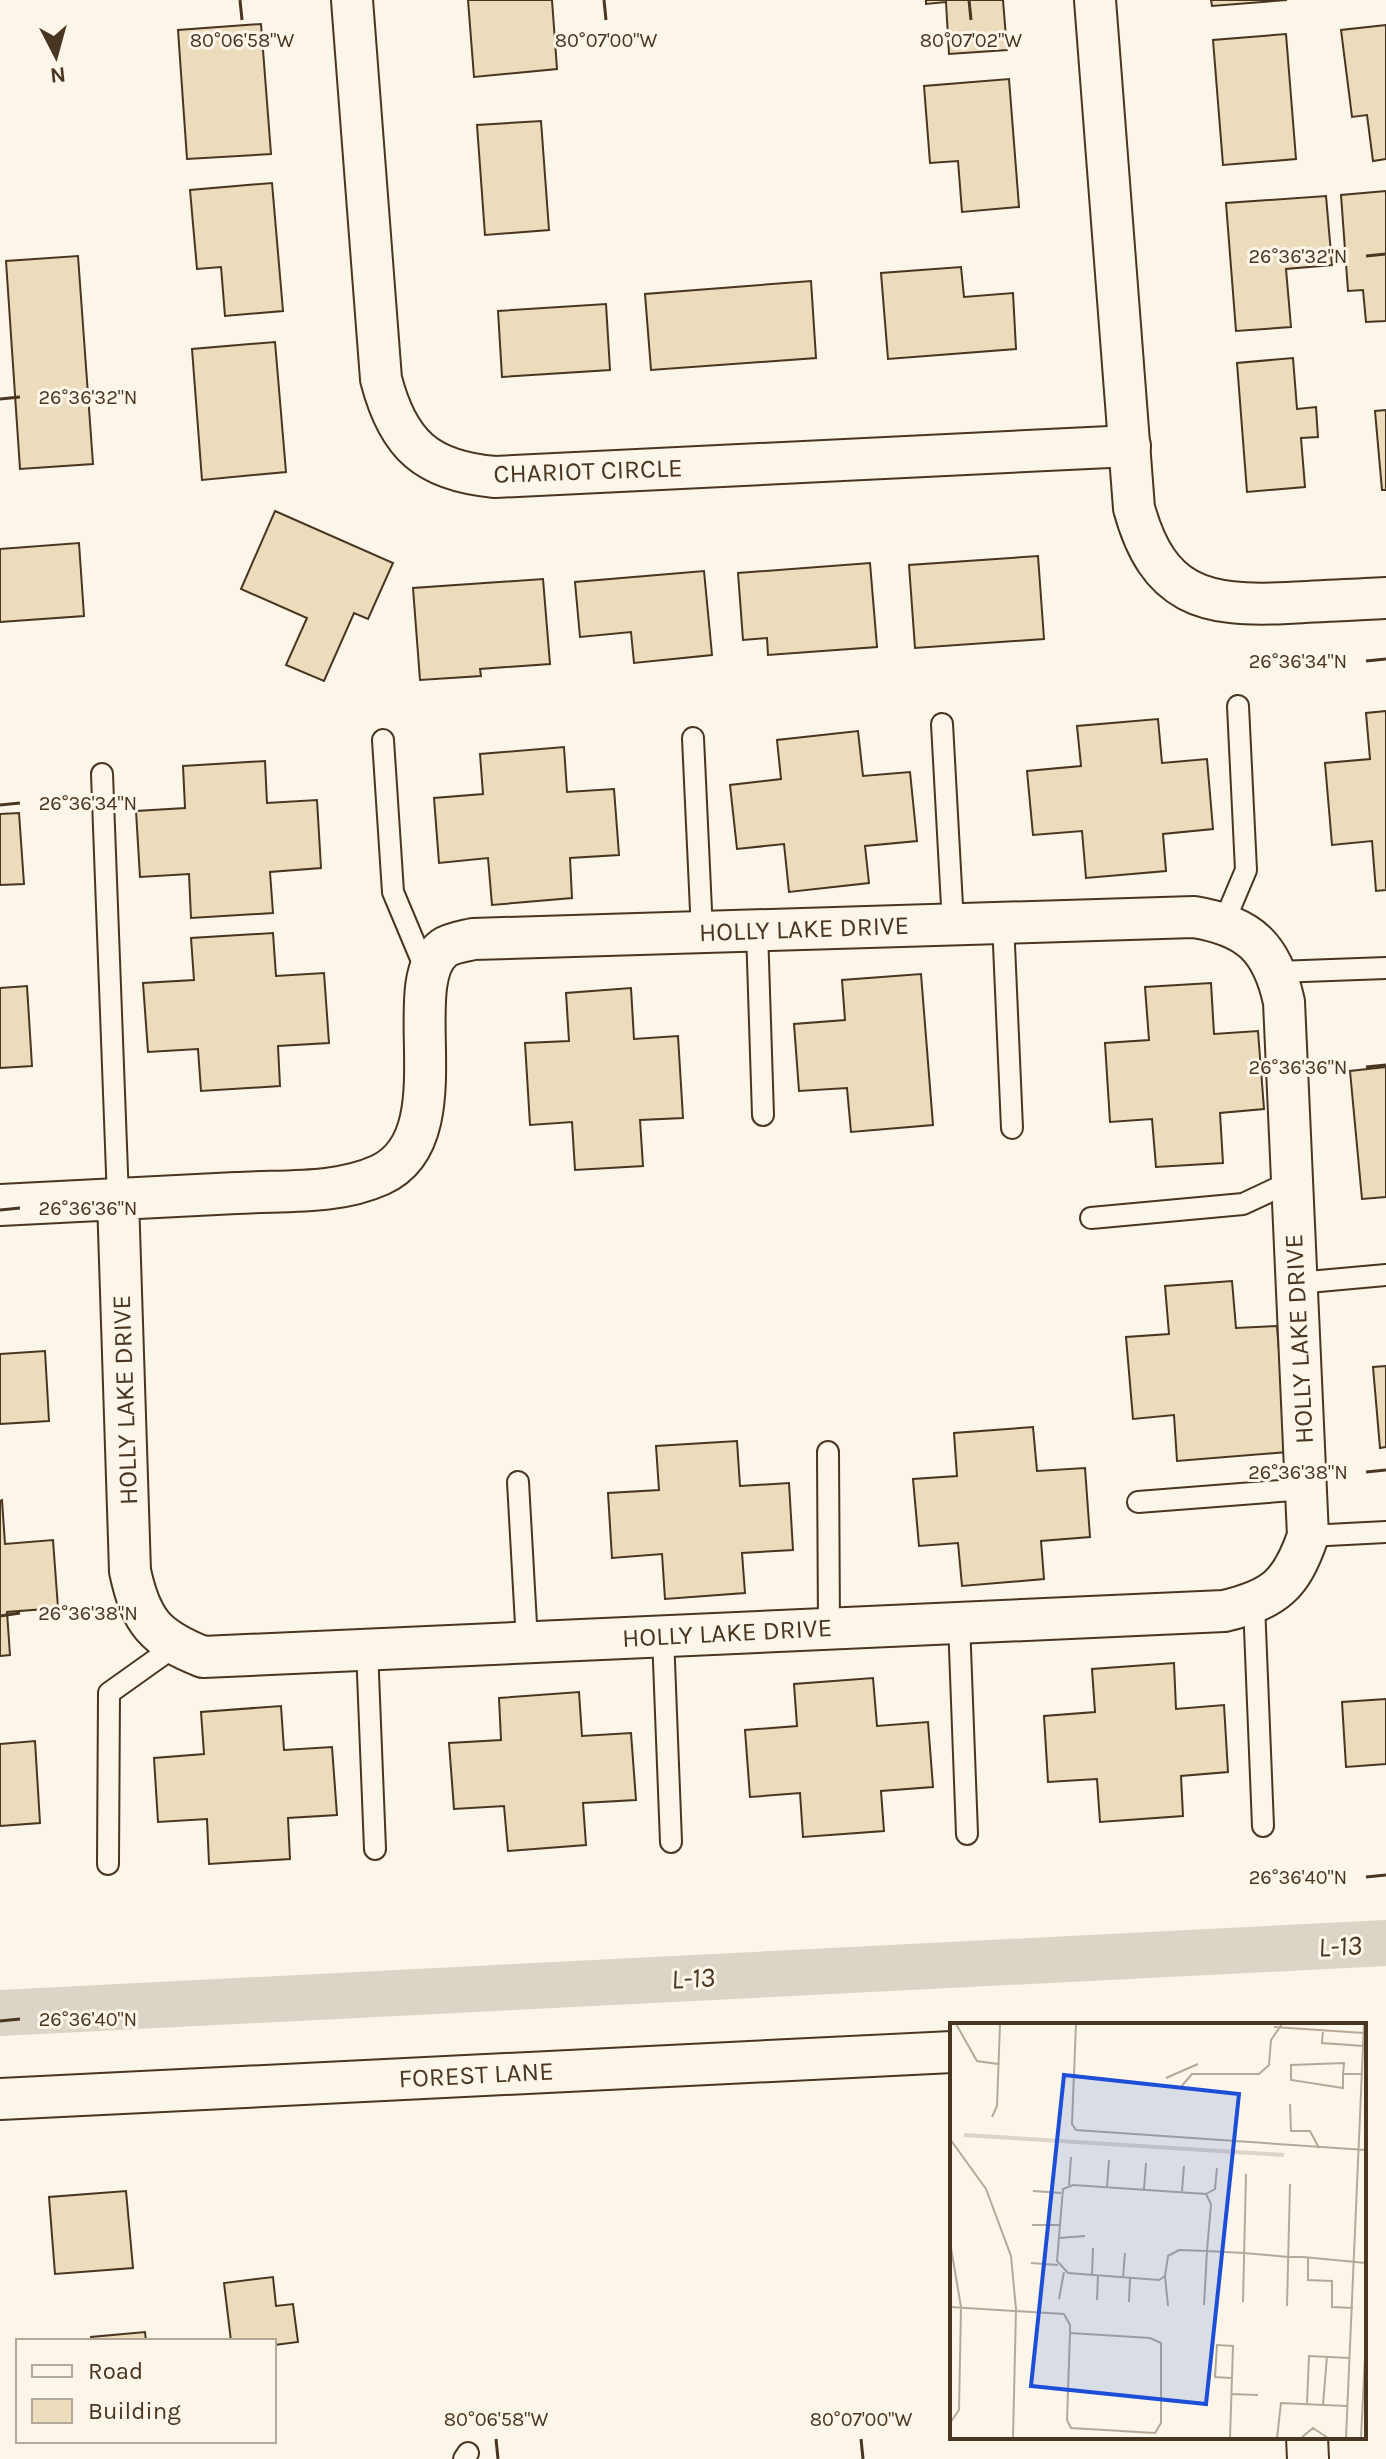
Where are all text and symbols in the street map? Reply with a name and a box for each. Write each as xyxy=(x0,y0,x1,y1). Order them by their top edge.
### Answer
north arrow xyxy=(16,16,96,96)
text: 80°06'58"W xyxy=(190,29,294,52)
text: 80°07'00"W xyxy=(555,29,657,52)
text: 80°07'02"W xyxy=(920,29,1022,52)
text: N xyxy=(49,61,67,89)
text: 26°36'32"N xyxy=(1249,245,1348,268)
text: 26°36'32"N xyxy=(39,386,138,409)
street label: CHARIOT CIRCLE xyxy=(493,452,683,490)
text: 26°36'34"N xyxy=(1249,650,1347,673)
text: 26°36'34"N xyxy=(39,792,137,815)
street label: HOLLY LAKE DRIVE xyxy=(698,910,910,948)
text: 26°36'36"N xyxy=(1249,1056,1347,1079)
text: 26°36'36"N xyxy=(39,1197,137,1220)
street label: HOLLY LAKE DRIVE xyxy=(1278,1233,1320,1445)
street label: HOLLY LAKE DRIVE xyxy=(106,1294,144,1506)
text: 26°36'38"N xyxy=(1248,1461,1348,1484)
text: 26°36'38"N xyxy=(38,1602,138,1625)
street label: HOLLY LAKE DRIVE xyxy=(621,1612,833,1654)
text: 26°36'40"N xyxy=(1249,1866,1347,1889)
water label: L-13 xyxy=(1317,1928,1363,1964)
water label: L-13 xyxy=(670,1960,716,1996)
text: 26°36'40"N xyxy=(39,2008,137,2031)
inset map xyxy=(950,2023,1366,2439)
street label: FOREST LANE xyxy=(398,2055,554,2095)
legend xyxy=(16,2339,276,2443)
text: Road xyxy=(88,2357,143,2385)
text: Building xyxy=(88,2397,181,2425)
text: 80°06'58"W xyxy=(444,2408,548,2431)
text: 80°07'00"W xyxy=(810,2408,912,2431)

